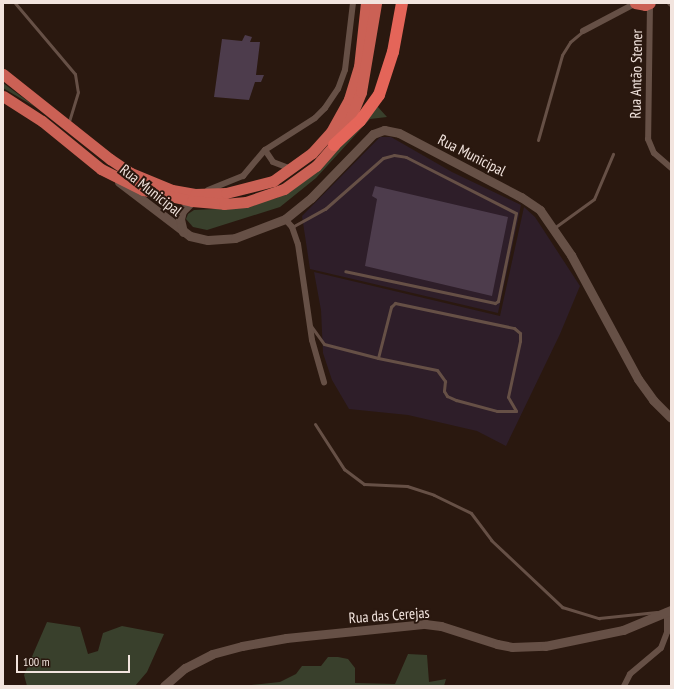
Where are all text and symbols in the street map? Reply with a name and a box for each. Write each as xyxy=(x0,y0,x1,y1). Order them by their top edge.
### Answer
street label: Rua Antão Stener xyxy=(626,29,646,119)
street label: Rua Municipal xyxy=(435,130,509,180)
street label: Rua Municipal xyxy=(117,160,185,220)
street label: Rua das Cerejas xyxy=(348,603,430,627)
scale bar xyxy=(18,647,132,673)
text: 100 m xyxy=(23,654,50,669)

